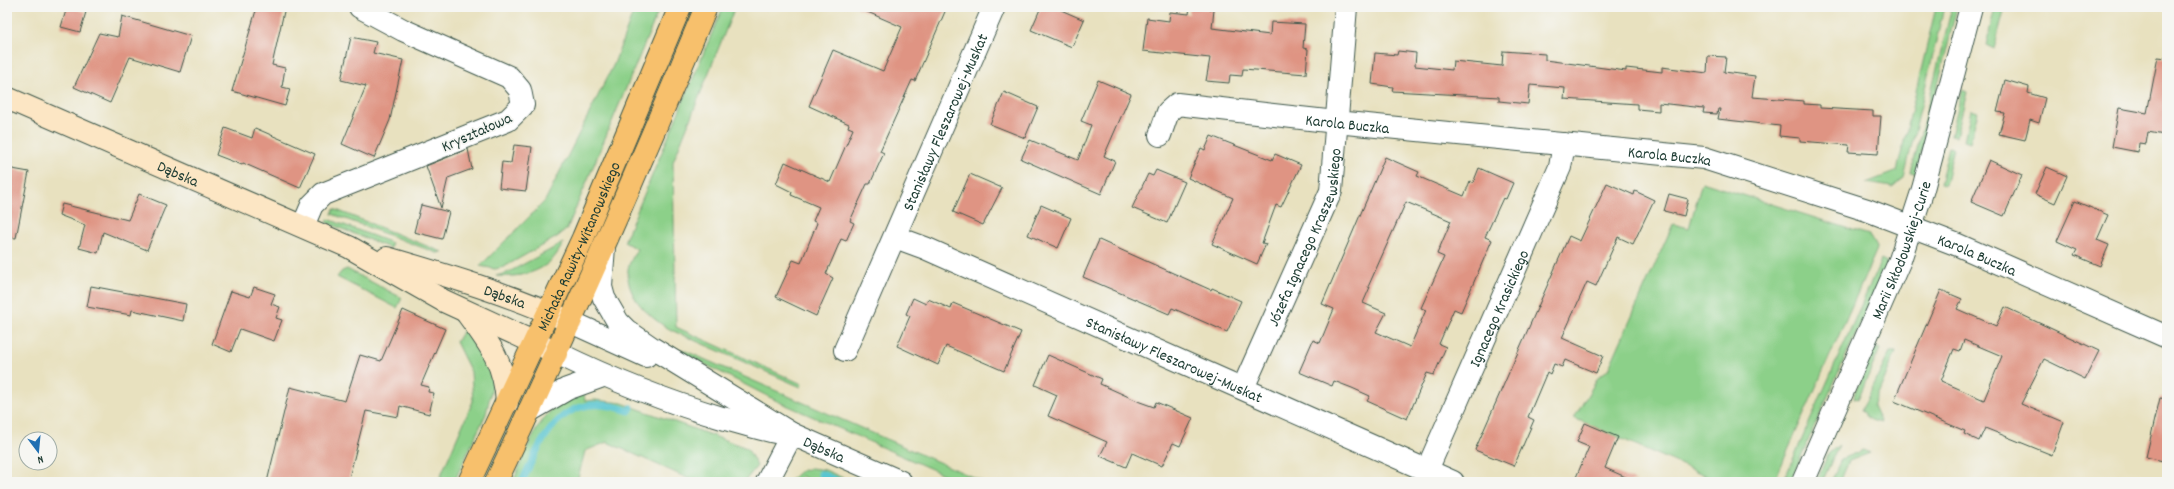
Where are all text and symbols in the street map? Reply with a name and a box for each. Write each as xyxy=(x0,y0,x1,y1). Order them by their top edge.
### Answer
street label: Stanisławy Fleszarowej-Muskat xyxy=(898,30,995,215)
street label: Kryształowa xyxy=(438,107,516,159)
street label: Karola Buczka xyxy=(1304,110,1391,141)
street label: Karola Buczka xyxy=(1627,142,1715,174)
street label: Józefa Ignacego Kraszewskiego xyxy=(1263,147,1348,331)
street label: Dąbska xyxy=(153,156,202,194)
street label: Michała Rawity-Witanowskiego xyxy=(532,159,628,335)
street label: Marii Skłodowskiej-Curie xyxy=(1866,179,1939,324)
street label: Karola Buczka xyxy=(1934,229,2020,284)
street label: Ignacego Krasickiego xyxy=(1465,247,1536,371)
street label: Dąbska xyxy=(480,280,529,316)
street label: Stanisławy Fleszarowej-Muskat xyxy=(1082,312,1266,410)
north arrow xyxy=(18,431,58,471)
street label: Dąbska xyxy=(799,431,848,470)
text: N xyxy=(35,450,45,467)

